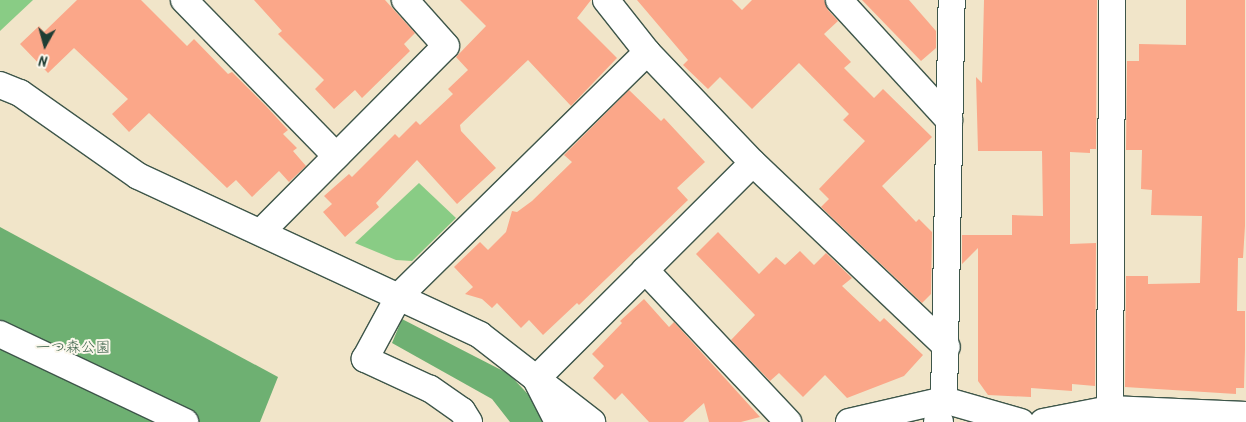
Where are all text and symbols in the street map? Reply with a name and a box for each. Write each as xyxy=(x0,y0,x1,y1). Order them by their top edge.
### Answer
north arrow xyxy=(20,20,70,70)
text: N xyxy=(37,48,49,71)
park label: 一つ森公園 xyxy=(36,340,110,358)

